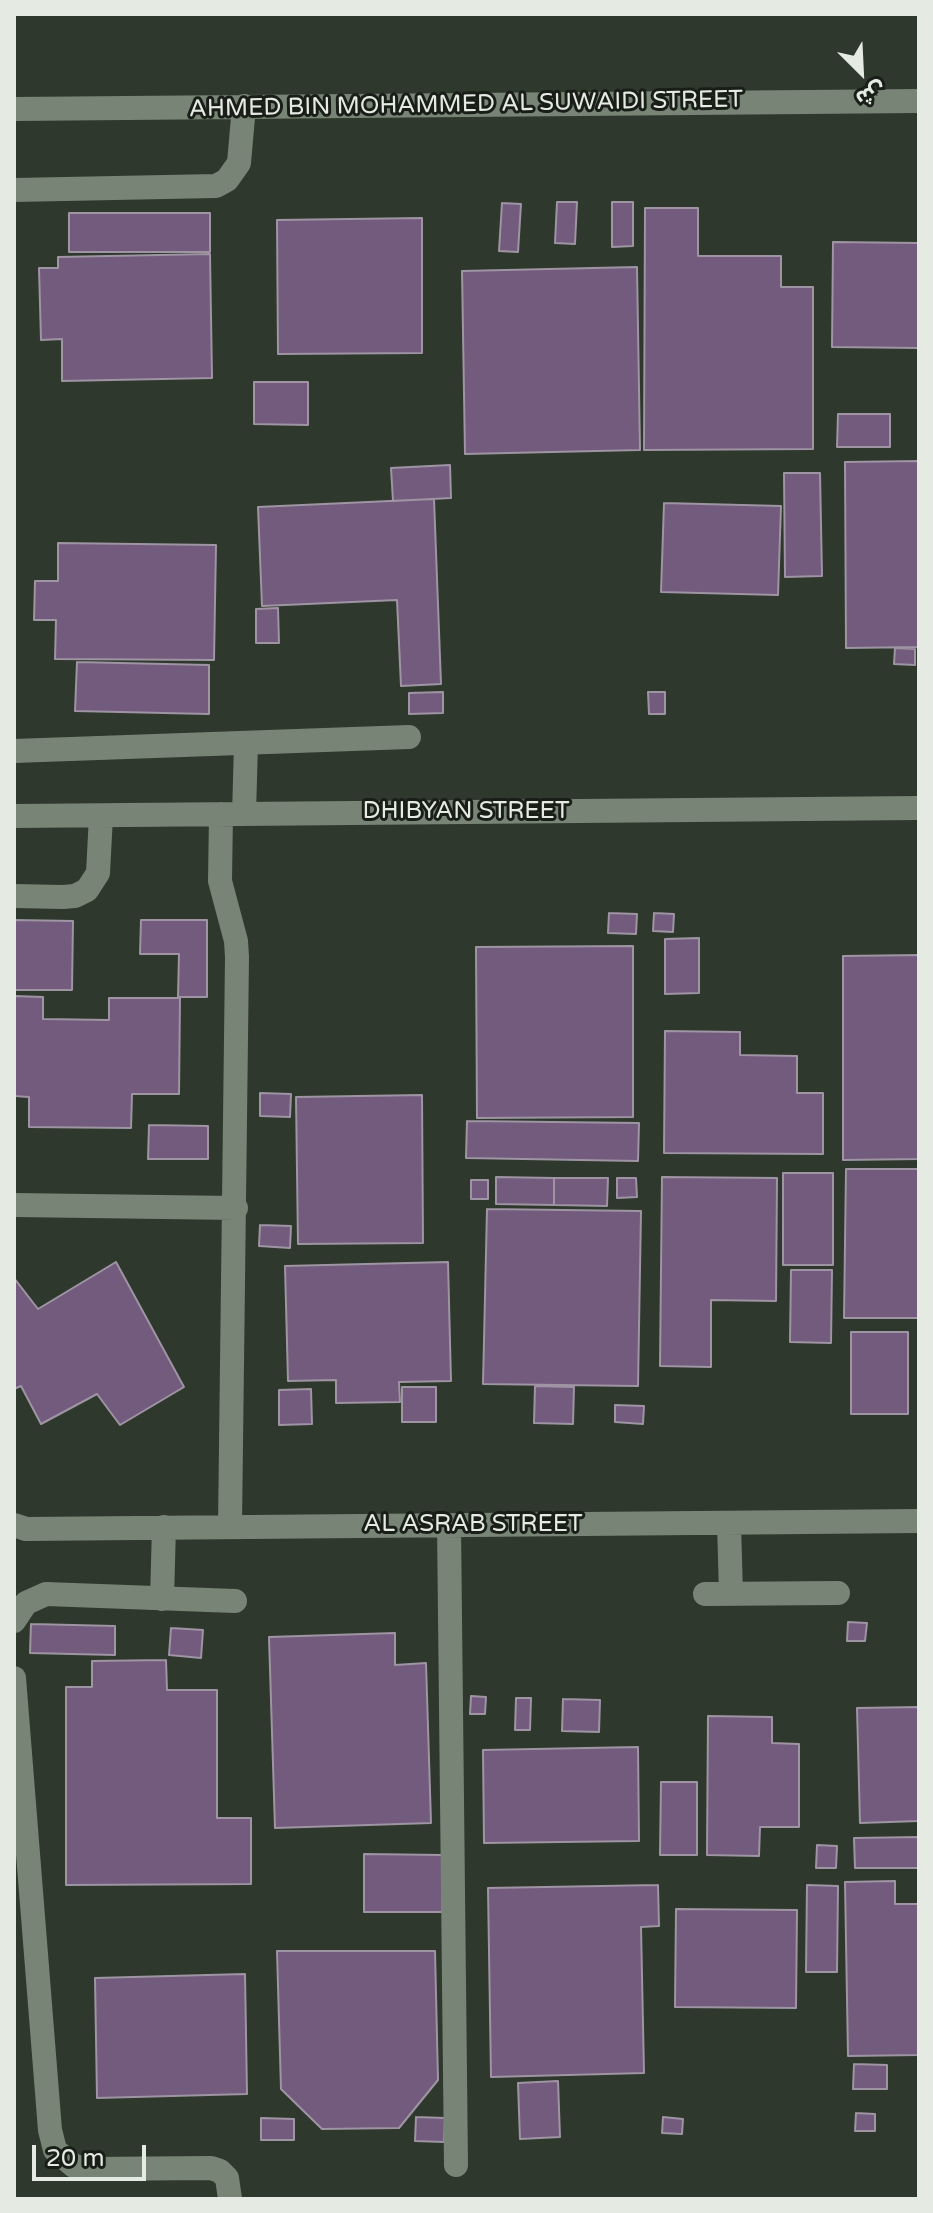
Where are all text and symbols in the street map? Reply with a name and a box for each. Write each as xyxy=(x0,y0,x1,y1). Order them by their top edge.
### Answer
north arrow xyxy=(821,32,901,112)
text: ش xyxy=(852,76,890,112)
street label: AHMED BIN MOHAMMED AL SUWAIDI STREET xyxy=(189,86,743,124)
street label: DHIBYAN STREET xyxy=(362,798,570,826)
street label: AL ASRAB STREET xyxy=(363,1511,583,1539)
scale bar xyxy=(36,2129,150,2179)
text: 20 m xyxy=(46,2144,104,2173)

